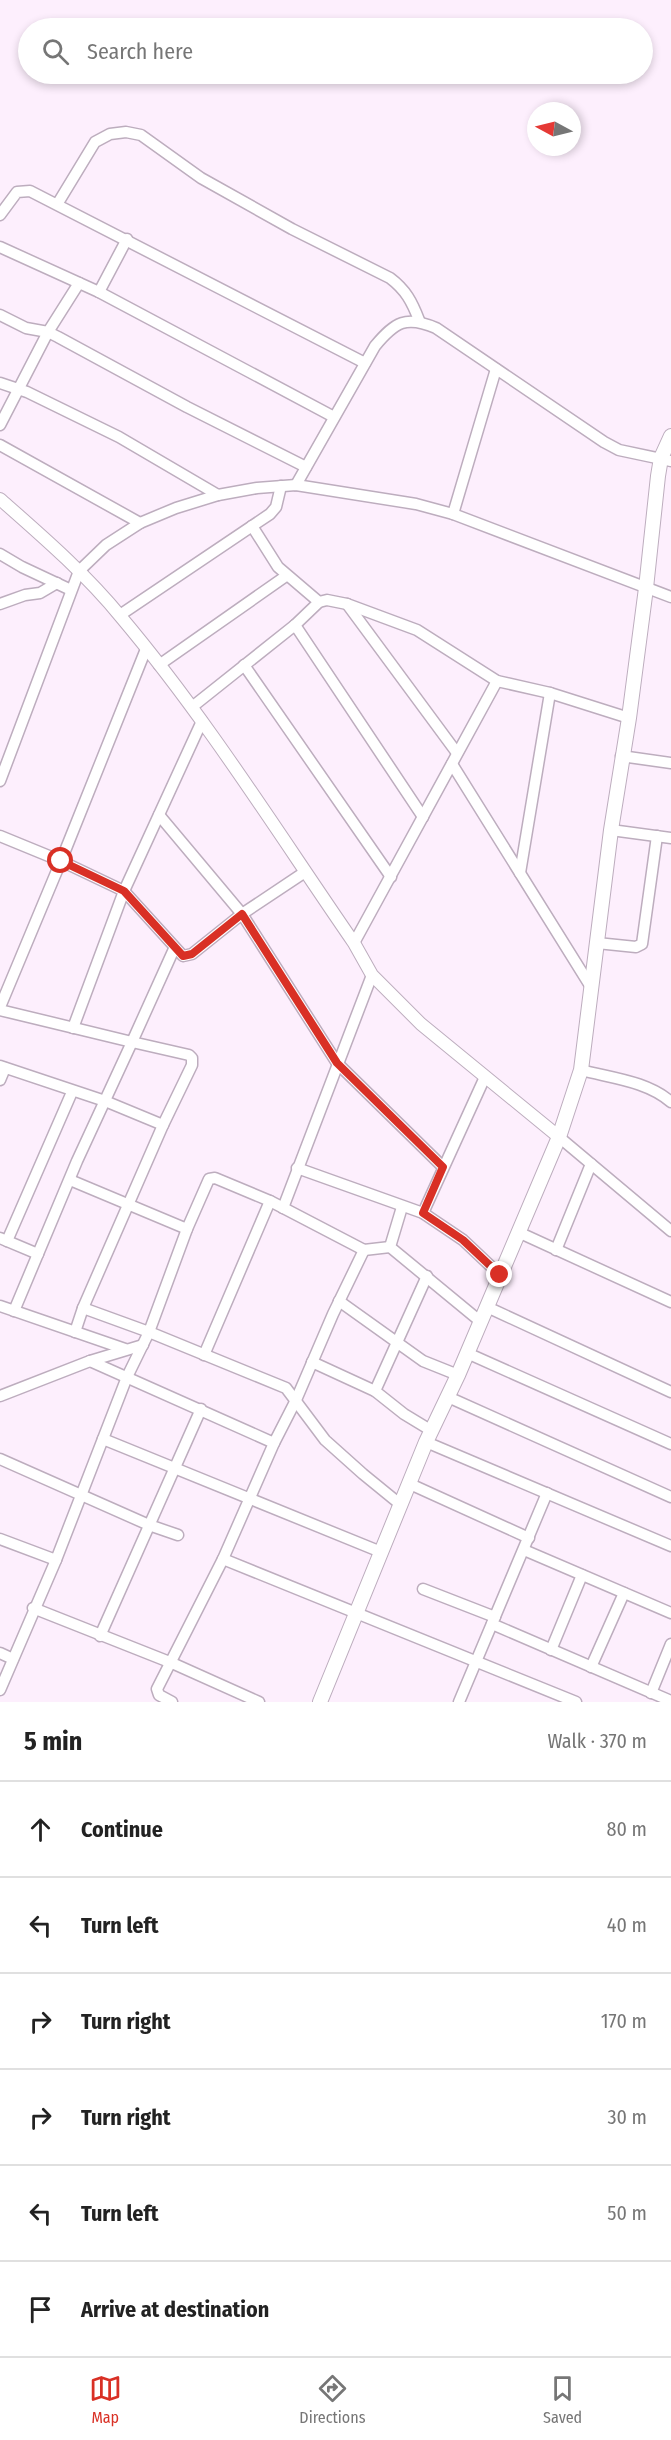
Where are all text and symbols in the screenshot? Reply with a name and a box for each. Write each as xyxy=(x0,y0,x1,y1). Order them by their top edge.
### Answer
search box xyxy=(18,18,653,84)
icon: search xyxy=(39,35,72,68)
text: Search here xyxy=(87,38,193,65)
north arrow xyxy=(527,102,581,156)
route start xyxy=(47,847,73,873)
route end xyxy=(486,1261,512,1287)
text: 5 min xyxy=(24,1726,82,1757)
text: Walk · 370 m xyxy=(547,1729,647,1753)
icon: ahead xyxy=(24,1813,57,1846)
text: Continue xyxy=(81,1816,163,1843)
text: 80 m xyxy=(607,1817,647,1841)
icon: left xyxy=(24,1909,57,1942)
text: Turn left xyxy=(81,1912,159,1939)
text: 40 m xyxy=(607,1913,647,1937)
icon: right xyxy=(24,2005,57,2038)
text: Turn right xyxy=(81,2008,170,2035)
text: 170 m xyxy=(601,2009,647,2033)
icon: right xyxy=(24,2101,57,2134)
text: Turn right xyxy=(81,2104,170,2131)
text: 30 m xyxy=(607,2105,647,2129)
icon: left xyxy=(24,2197,57,2230)
text: Turn left xyxy=(81,2200,159,2227)
text: 50 m xyxy=(607,2201,647,2225)
icon: arrive xyxy=(24,2293,57,2326)
text: Arrive at destination xyxy=(81,2296,269,2323)
tab: Map xyxy=(89,2372,122,2427)
tab: Directions xyxy=(299,2372,366,2427)
tab: Saved xyxy=(543,2372,582,2427)

